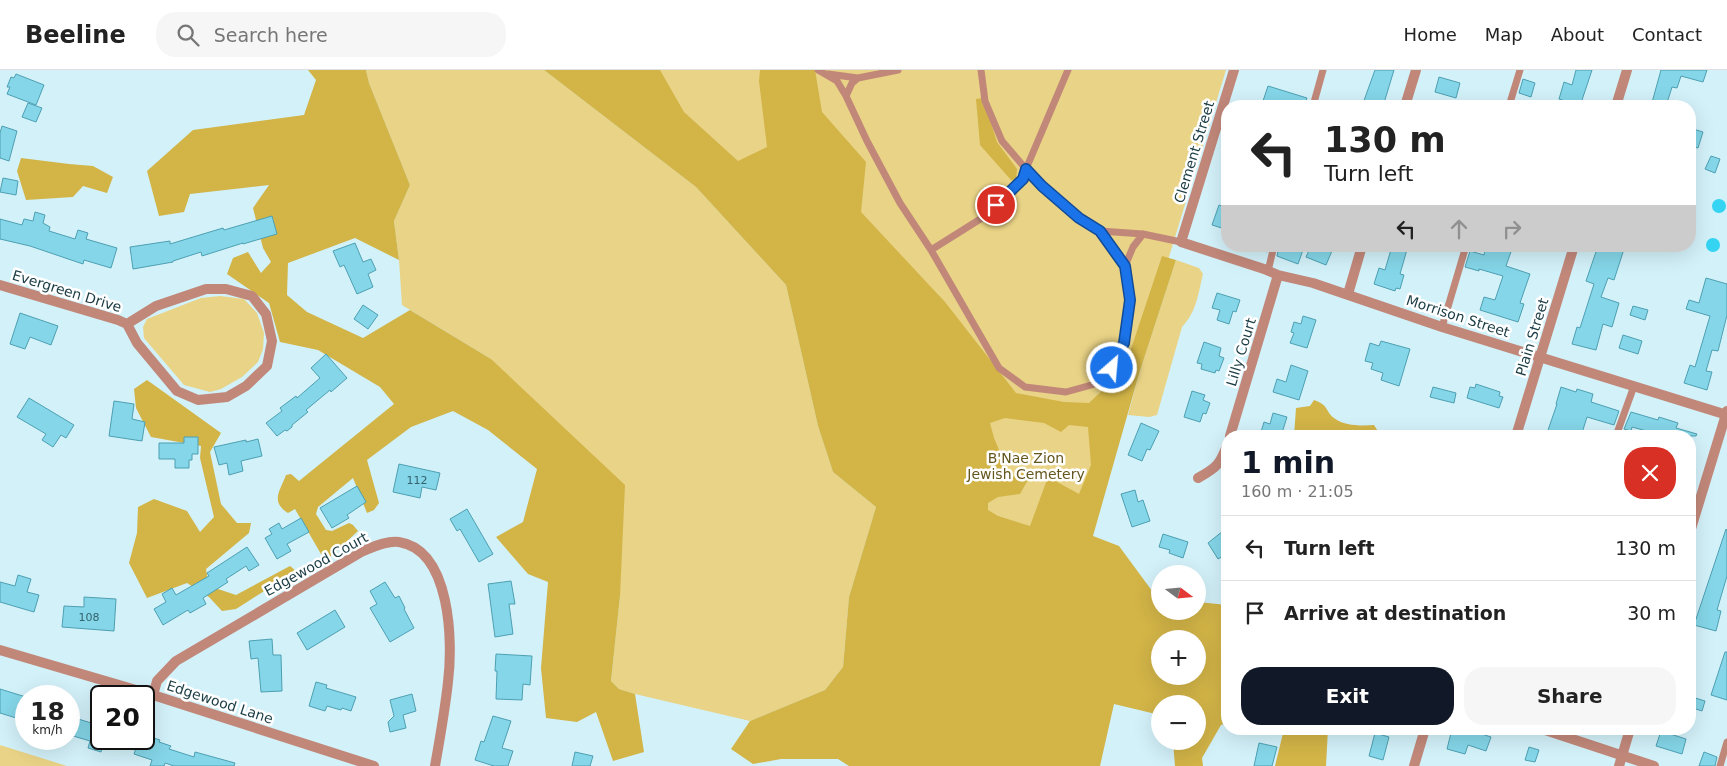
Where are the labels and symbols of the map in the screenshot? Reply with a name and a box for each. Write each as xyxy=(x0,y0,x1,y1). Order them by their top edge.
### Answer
street label: Clement Street xyxy=(1171,99,1217,205)
pin xyxy=(975,184,1017,226)
street label: Evergreen Drive xyxy=(10,267,124,315)
street label: Morrison Street xyxy=(1404,292,1512,340)
street label: Plain Street xyxy=(1513,296,1552,378)
street label: Lilly Court xyxy=(1223,315,1259,388)
position arrow xyxy=(1085,341,1137,393)
park label: B'Nae Zion Jewish Cemetery xyxy=(966,450,1085,482)
house number: 112 xyxy=(407,474,428,487)
street label: Edgewood Court xyxy=(262,529,371,599)
north arrow xyxy=(1151,565,1206,620)
house number: 108 xyxy=(79,611,100,624)
street label: Edgewood Lane xyxy=(165,677,275,727)
speed limit sign: 20 xyxy=(90,685,155,750)

